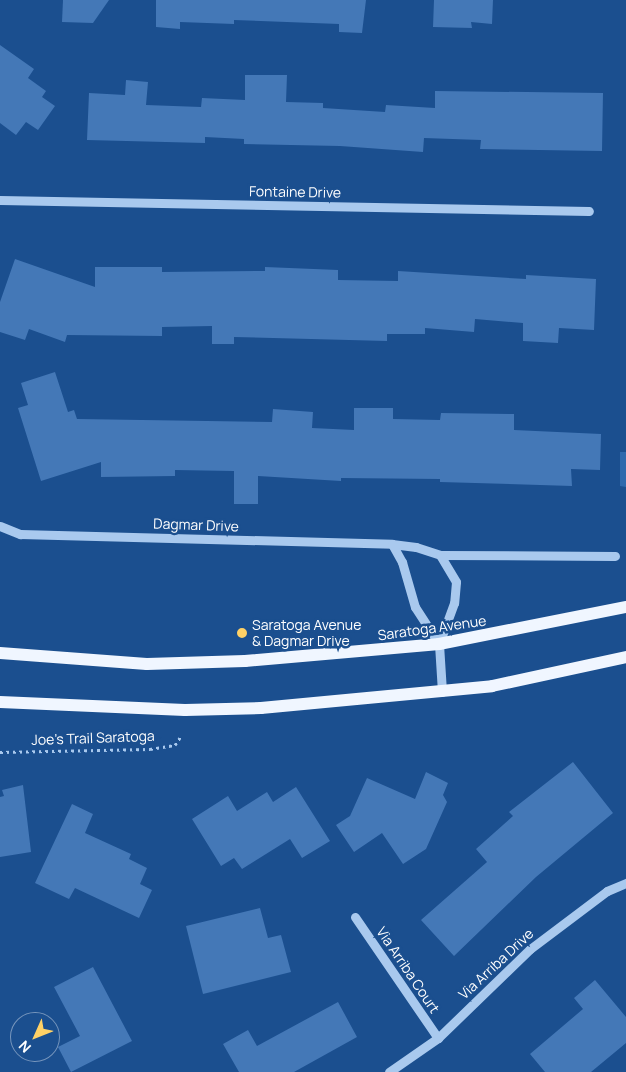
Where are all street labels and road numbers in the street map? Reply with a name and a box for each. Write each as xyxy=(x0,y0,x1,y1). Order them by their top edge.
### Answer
street label: Fontaine Drive xyxy=(249,183,341,201)
street label: Dagmar Drive xyxy=(153,515,239,535)
street label: Saratoga Avenue xyxy=(377,612,487,644)
street label: Joe's Trail Saratoga xyxy=(31,727,155,749)
street label: Via Arriba Court xyxy=(373,924,443,1016)
street label: Via Arriba Drive xyxy=(455,925,537,1003)

